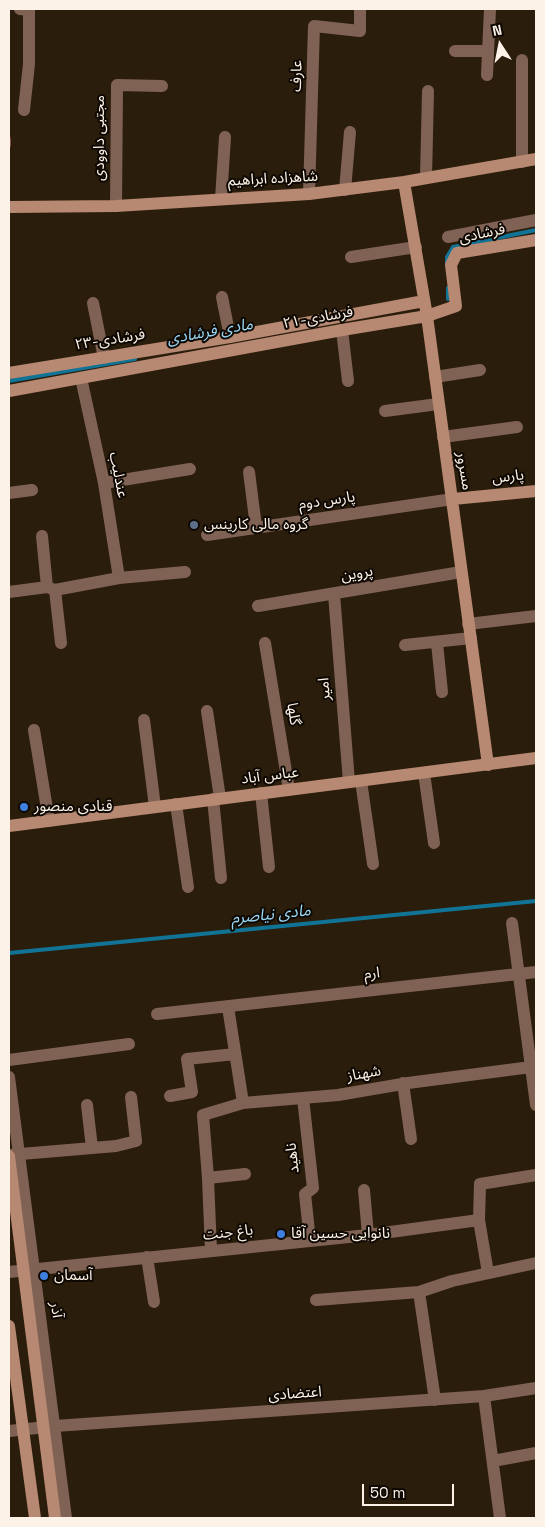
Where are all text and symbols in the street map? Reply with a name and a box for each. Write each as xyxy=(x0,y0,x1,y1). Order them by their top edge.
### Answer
north arrow xyxy=(475,20,525,70)
text: N xyxy=(491,21,503,40)
street label: عارف xyxy=(287,60,307,92)
street label: مجتبی داوودی xyxy=(91,95,109,181)
street label: شاهزاده ابراهیم xyxy=(227,168,319,190)
street label: فرشادی xyxy=(457,220,507,248)
street label: ۲۱-فرشادی xyxy=(282,303,354,333)
water label: مادی فرشادی xyxy=(166,315,254,349)
street label: ۲۳-فرشادی xyxy=(74,326,146,354)
street label: عندلیب xyxy=(105,450,131,500)
street label: مسرور xyxy=(452,450,476,492)
street label: پارس xyxy=(491,466,525,488)
street label: پارس دوم xyxy=(298,488,356,514)
place label: گروه مالی کارینس xyxy=(204,516,308,534)
marker: گروه مالی کارینس xyxy=(188,519,200,531)
street label: پروین xyxy=(339,562,375,586)
street label: امیر xyxy=(315,677,335,701)
street label: گلها xyxy=(282,701,304,727)
street label: عباس آباد xyxy=(240,764,300,788)
place label: قنادی منصور xyxy=(34,798,112,816)
marker: قنادی منصور xyxy=(18,801,30,813)
water label: مادی نیاصرم xyxy=(230,901,312,929)
street label: ارم xyxy=(363,964,381,984)
street label: شهناز xyxy=(346,1062,382,1086)
street label: ناهید xyxy=(282,1142,304,1174)
street label: باغ جنت xyxy=(202,1221,254,1245)
place label: نانوایی حسین آقا xyxy=(291,1225,390,1243)
marker: نانوایی حسین آقا xyxy=(275,1228,287,1240)
place label: آسمان xyxy=(54,1267,93,1285)
marker: آسمان xyxy=(38,1270,50,1282)
street label: آذر xyxy=(46,1301,66,1319)
street label: اعتضادی xyxy=(268,1383,322,1405)
scale bar xyxy=(365,1474,458,1506)
text: 50 m xyxy=(370,1483,405,1502)

